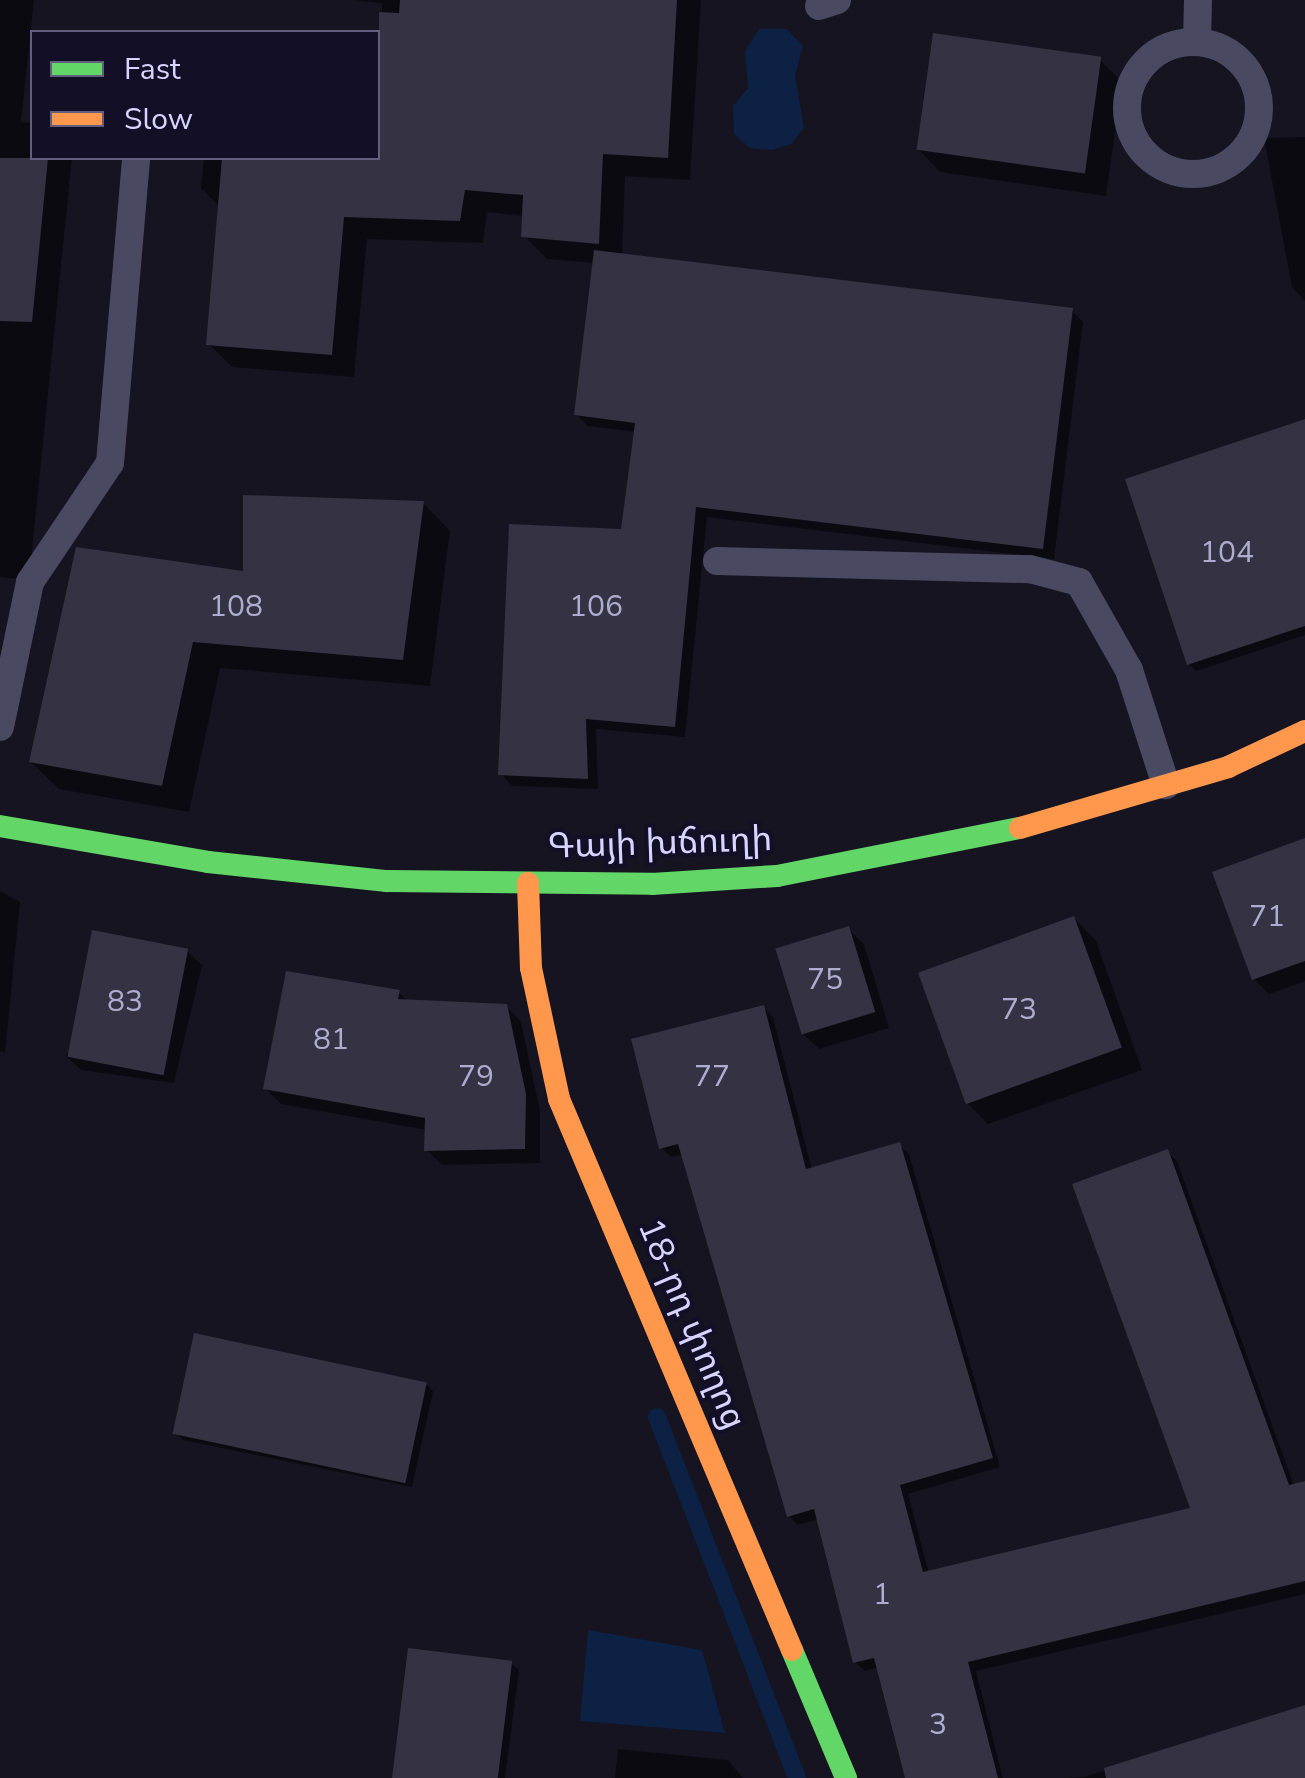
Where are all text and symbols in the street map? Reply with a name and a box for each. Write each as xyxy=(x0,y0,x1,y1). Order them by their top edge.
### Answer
legend xyxy=(30,30,380,160)
text: Fast xyxy=(124,49,181,90)
text: Slow xyxy=(124,99,193,140)
house number: 104 xyxy=(1200,535,1254,571)
house number: 108 xyxy=(209,589,263,625)
house number: 106 xyxy=(569,589,623,625)
street label: Գայի խճուղի xyxy=(547,818,773,868)
house number: 71 xyxy=(1249,899,1285,935)
house number: 75 xyxy=(807,962,843,998)
house number: 83 xyxy=(107,984,143,1020)
house number: 73 xyxy=(1001,992,1037,1028)
house number: 81 xyxy=(313,1022,349,1058)
house number: 79 xyxy=(458,1059,494,1095)
house number: 77 xyxy=(694,1059,730,1095)
street label: 18-րդ փողոց xyxy=(629,1212,755,1436)
house number: 1 xyxy=(873,1577,891,1613)
house number: 3 xyxy=(929,1707,947,1743)

